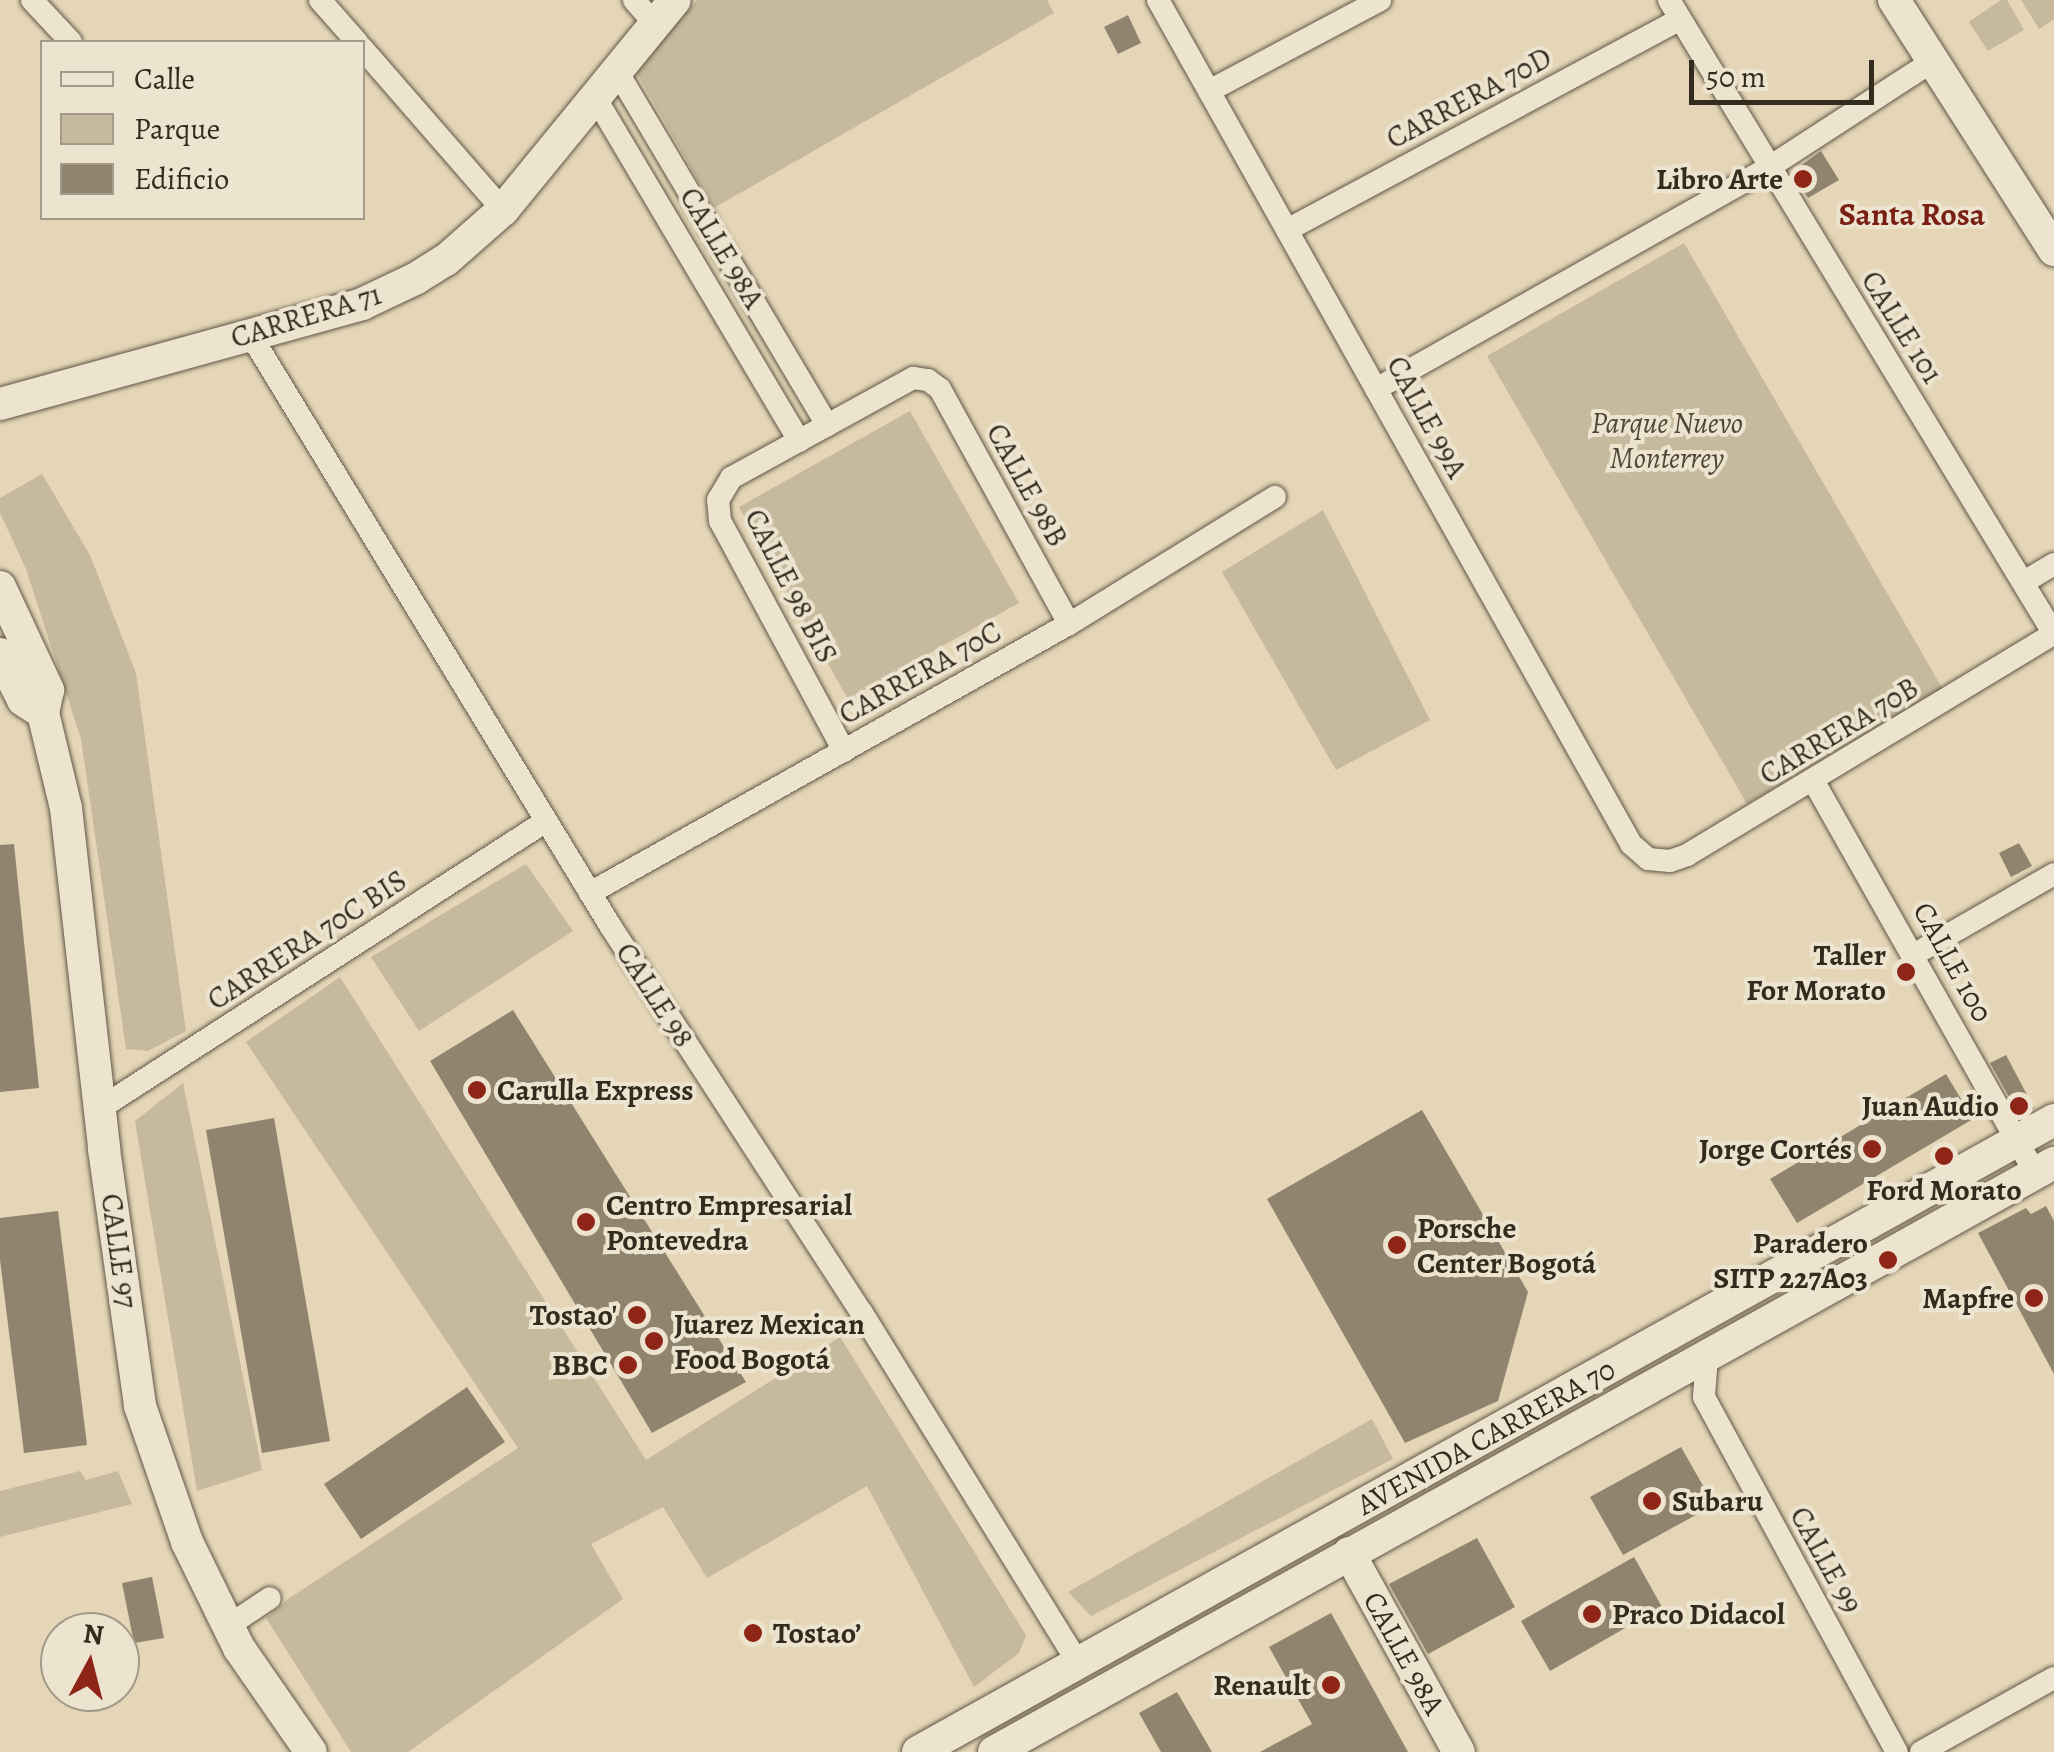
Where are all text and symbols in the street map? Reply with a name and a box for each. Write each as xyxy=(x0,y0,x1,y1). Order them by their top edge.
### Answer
street label: CARRERA 70D xyxy=(1380,39,1558,157)
legend xyxy=(40,40,365,220)
scale bar xyxy=(1694,40,1879,102)
text: 50 m xyxy=(1706,57,1766,97)
text: Calle xyxy=(134,59,195,99)
text: Parque xyxy=(134,109,220,149)
text: Edificio xyxy=(134,159,229,199)
place label: Libro Arte xyxy=(1656,161,1783,197)
marker: Libro Arte xyxy=(1792,168,1814,190)
street label: CALLE 98A xyxy=(672,181,772,315)
district label: Santa Rosa xyxy=(1839,195,1985,233)
street label: CALLE 101 xyxy=(1853,264,1951,390)
street label: CARRERA 71 xyxy=(226,276,386,356)
street label: CALLE 99A xyxy=(1379,350,1475,484)
park label: Parque Nuevo Monterrey xyxy=(1591,405,1743,476)
street label: CALLE 98B xyxy=(978,417,1076,553)
street label: CALLE 98 BIS xyxy=(737,503,845,669)
street label: CARRERA 70C xyxy=(833,614,1007,732)
street label: CARRERA 70B xyxy=(1753,669,1925,793)
street label: CARRERA 70C BIS xyxy=(201,862,413,1018)
street label: CALLE 100 xyxy=(1905,896,2001,1028)
street label: CALLE 98 xyxy=(608,936,702,1054)
place label: Taller For Morato xyxy=(1746,937,1886,1008)
marker: Taller For Morato xyxy=(1895,961,1917,983)
place label: Carulla Express xyxy=(497,1072,693,1108)
marker: Carulla Express xyxy=(466,1079,488,1101)
place label: Juan Audio xyxy=(1862,1088,1999,1124)
marker: Juan Audio xyxy=(2008,1095,2030,1117)
place label: Jorge Cortés xyxy=(1699,1131,1852,1167)
marker: Jorge Cortés xyxy=(1861,1138,1883,1160)
marker: Ford Morato xyxy=(1933,1145,1955,1167)
place label: Ford Morato xyxy=(1866,1172,2022,1208)
place label: Centro Empresarial Pontevedra xyxy=(606,1187,852,1258)
street label: CALLE 97 xyxy=(93,1191,145,1311)
place label: Porsche Center Bogotá xyxy=(1417,1210,1596,1280)
marker: Centro Empresarial Pontevedra xyxy=(575,1211,597,1233)
place label: Paradero SITP 227A03 xyxy=(1713,1225,1868,1296)
marker: Porsche Center Bogotá xyxy=(1386,1234,1408,1256)
marker: Paradero SITP 227A03 xyxy=(1877,1249,1899,1271)
place label: Mapfre xyxy=(1922,1280,2014,1316)
marker: Mapfre xyxy=(2023,1287,2045,1309)
place label: Tostao' xyxy=(530,1297,617,1333)
marker: Tostao' xyxy=(626,1304,648,1326)
place label: Juarez Mexican Food Bogotá xyxy=(674,1306,865,1376)
marker: Juarez Mexican Food Bogotá xyxy=(643,1330,665,1352)
place label: BBC xyxy=(552,1347,608,1383)
street label: AVENIDA CARRERA 70 xyxy=(1350,1351,1622,1523)
marker: BBC xyxy=(617,1354,639,1376)
place label: Subaru xyxy=(1672,1483,1763,1519)
marker: Subaru xyxy=(1641,1490,1663,1512)
street label: CALLE 99 xyxy=(1782,1500,1870,1620)
street label: CALLE 98A xyxy=(1356,1585,1452,1721)
place label: Praco Didacol xyxy=(1612,1596,1785,1632)
marker: Praco Didacol xyxy=(1581,1603,1603,1625)
north arrow xyxy=(40,1612,140,1712)
text: N xyxy=(81,1614,106,1654)
place label: Tostao’ xyxy=(773,1615,861,1651)
marker: Tostao’ xyxy=(742,1622,764,1644)
place label: Renault xyxy=(1213,1667,1311,1703)
marker: Renault xyxy=(1320,1674,1342,1696)

